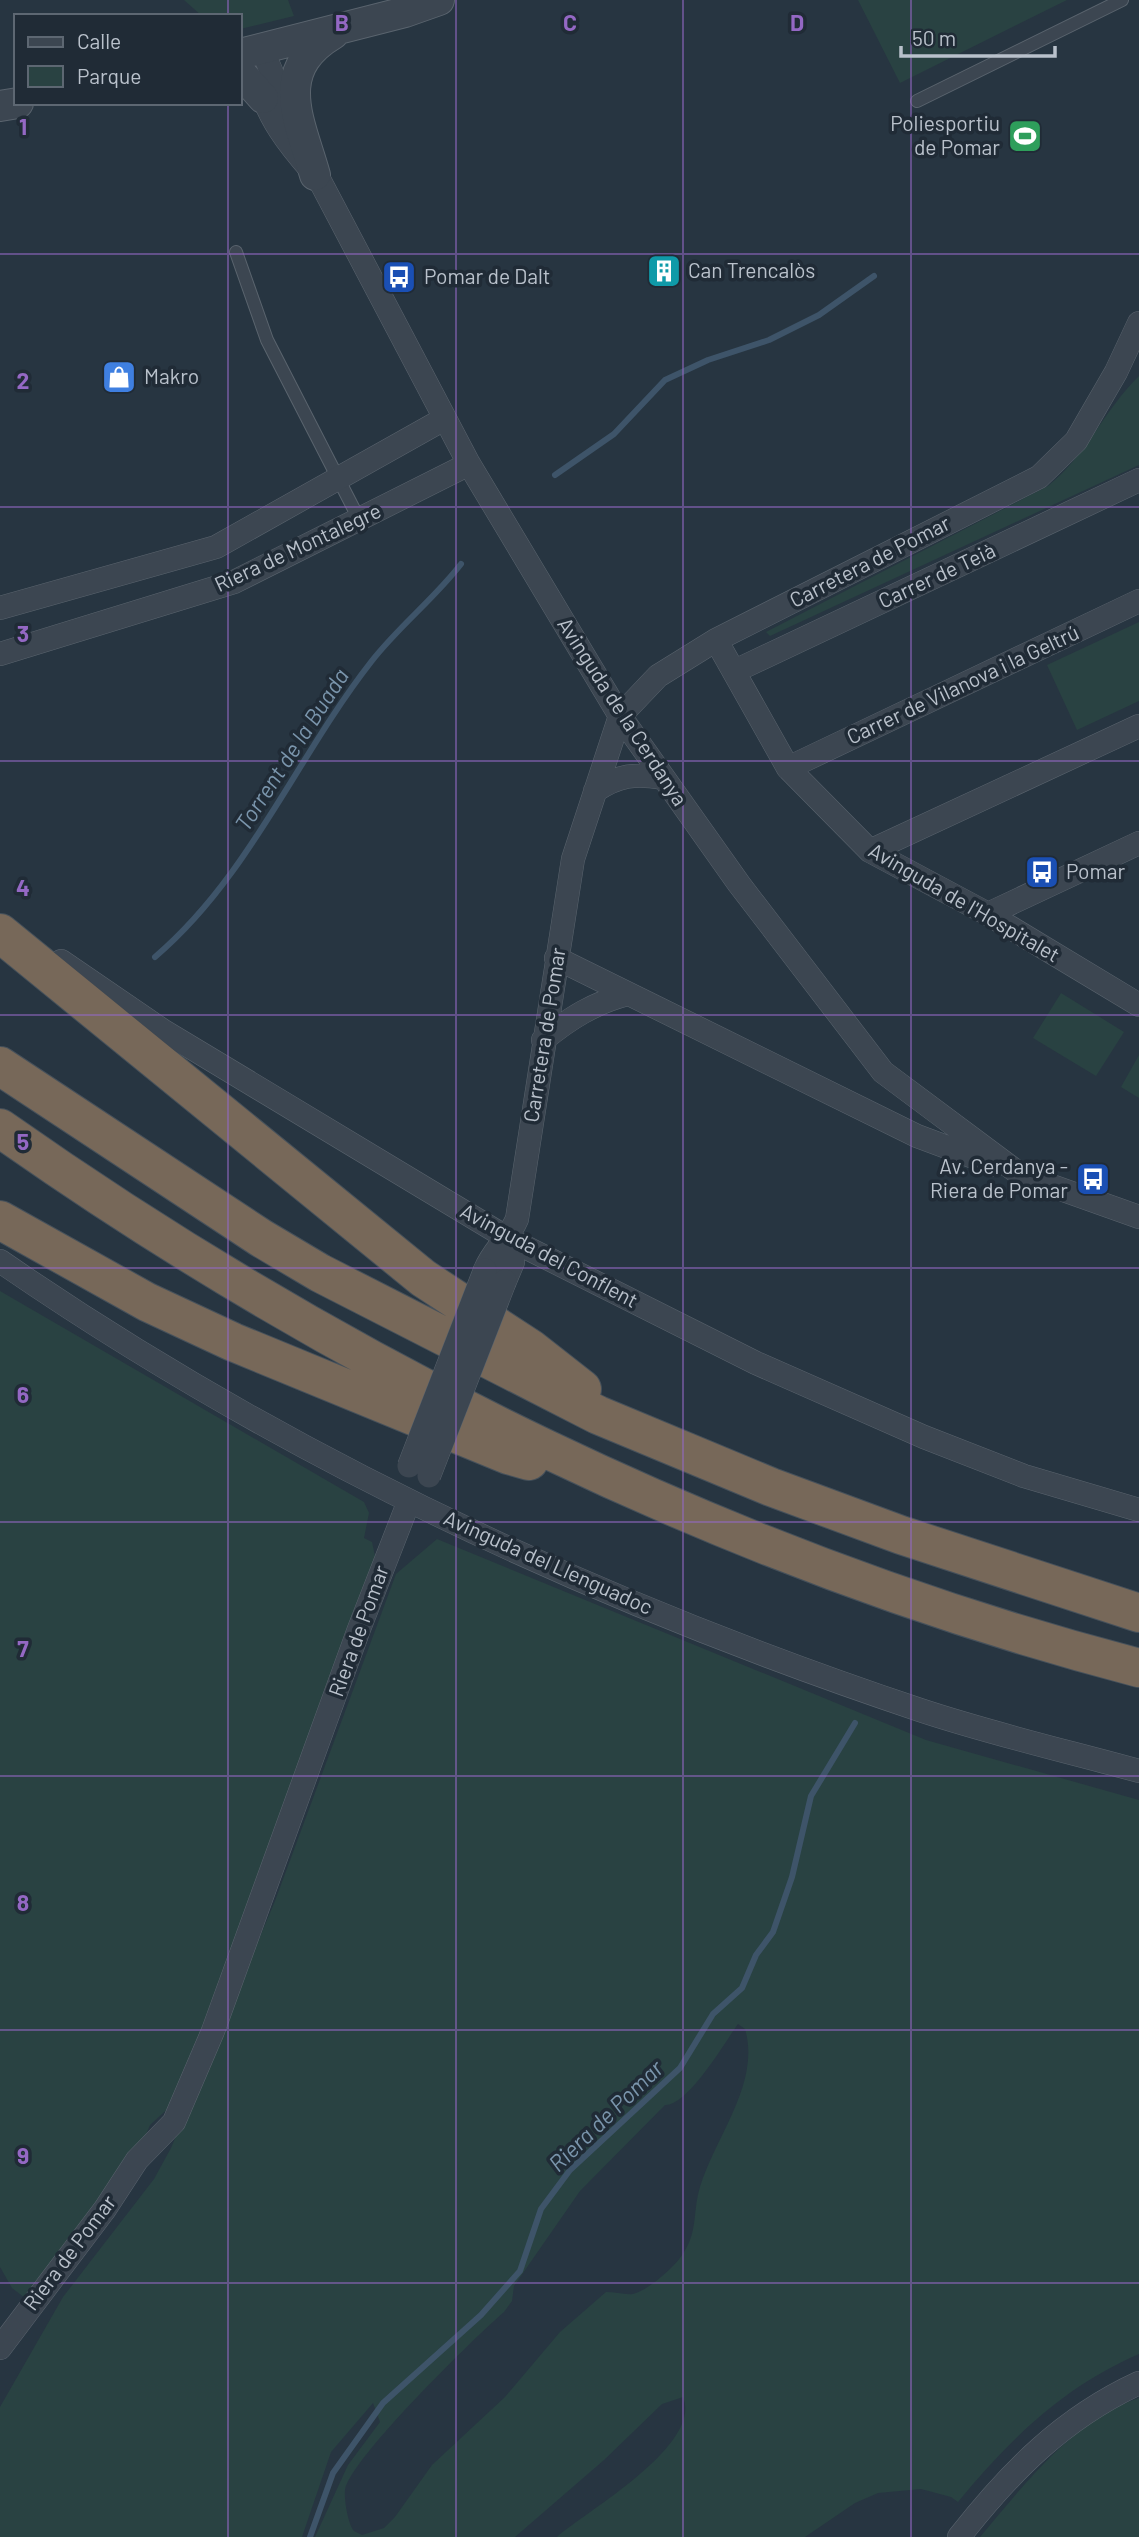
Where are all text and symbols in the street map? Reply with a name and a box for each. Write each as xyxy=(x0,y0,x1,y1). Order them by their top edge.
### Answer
text: B xyxy=(335,8,349,36)
text: C xyxy=(563,8,577,36)
text: D xyxy=(790,8,804,36)
legend xyxy=(14,14,242,105)
scale bar xyxy=(901,14,1055,58)
text: 50 m xyxy=(912,25,956,50)
text: Calle xyxy=(77,28,121,53)
text: Parque xyxy=(77,63,142,88)
place label: Poliesportiu de Pomar xyxy=(890,110,1000,159)
text: 1 xyxy=(19,112,27,140)
sports icon: Poliesportiu de Pomar xyxy=(1006,117,1044,155)
building icon: Can Trencalòs xyxy=(645,252,683,290)
place label: Can Trencalòs xyxy=(688,257,815,282)
bus stop icon: Pomar de Dalt xyxy=(380,258,418,296)
place label: Pomar de Dalt xyxy=(424,263,550,288)
shop icon: Makro xyxy=(100,358,138,396)
place label: Makro xyxy=(144,363,199,388)
text: 2 xyxy=(17,366,29,394)
street label: Riera de Montalegre xyxy=(210,497,385,596)
street label: Carretera de Pomar xyxy=(785,509,954,612)
street label: Carrer de Teià xyxy=(874,537,999,613)
street label: Avinguda de la Cerdanya xyxy=(553,612,693,810)
text: 3 xyxy=(17,619,29,647)
street label: Carrer de Vilanova i la Geltrú xyxy=(842,619,1082,749)
water label: Torrent de la Buada xyxy=(228,663,354,836)
street label: Avinguda de l'Hospitalet xyxy=(865,837,1065,967)
bus stop icon: Pomar xyxy=(1023,853,1061,891)
place label: Pomar xyxy=(1066,858,1126,883)
text: 4 xyxy=(16,873,30,901)
street label: Carretera de Pomar xyxy=(517,945,570,1124)
text: 5 xyxy=(17,1127,29,1155)
place label: Av. Cerdanya - Riera de Pomar xyxy=(930,1153,1068,1202)
bus stop icon: Av. Cerdanya - Riera de Pomar xyxy=(1074,1160,1112,1198)
street label: Avinguda del Conflent xyxy=(457,1197,643,1312)
text: 6 xyxy=(17,1380,29,1408)
street label: Avinguda del Llenguadoc xyxy=(440,1504,657,1619)
street label: Riera de Pomar xyxy=(322,1561,393,1700)
text: 7 xyxy=(17,1634,29,1662)
text: 8 xyxy=(17,1888,29,1916)
water label: Riera de Pomar xyxy=(542,2053,669,2177)
text: 9 xyxy=(17,2141,29,2169)
street label: Riera de Pomar xyxy=(17,2189,121,2315)

